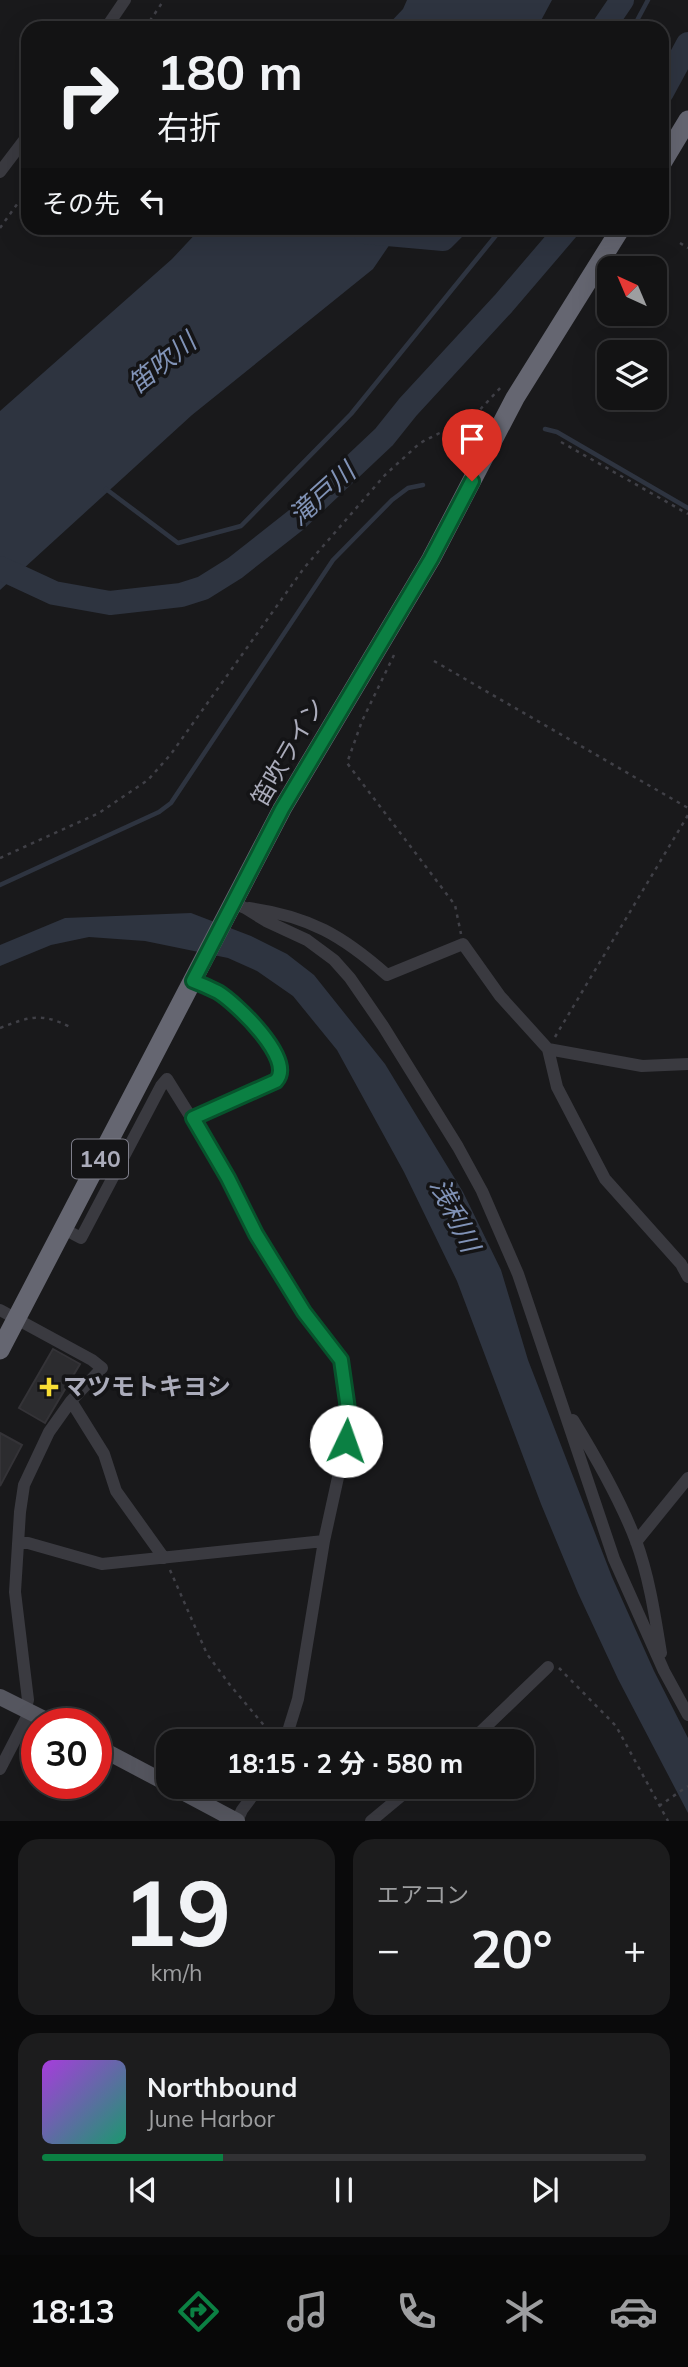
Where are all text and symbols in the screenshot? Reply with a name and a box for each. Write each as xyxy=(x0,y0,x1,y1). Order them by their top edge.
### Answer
text: 180 m xyxy=(157,41,303,102)
icon: right xyxy=(42,49,133,140)
text: 右折 xyxy=(157,107,221,147)
icon: left xyxy=(134,182,172,220)
text: その先 xyxy=(42,187,120,220)
north arrow xyxy=(597,256,667,326)
map controls xyxy=(597,256,667,410)
water label: 笛吹川 xyxy=(121,323,205,400)
button: layers xyxy=(597,340,667,410)
pin xyxy=(442,409,502,481)
icon: arrive xyxy=(453,420,491,458)
water label: 滝戸川 xyxy=(282,453,364,532)
street label: 笛吹ライン xyxy=(244,692,330,811)
road number: 140 xyxy=(72,1140,128,1178)
water label: 浅利川 xyxy=(424,1172,489,1260)
place label: マツモトキヨシ xyxy=(63,1371,231,1401)
marker: マツモトキヨシ xyxy=(41,1379,57,1395)
position arrow xyxy=(309,1404,383,1478)
speed limit sign: 30 xyxy=(21,1708,112,1799)
text: 18:15 · 2 分 · 580 m xyxy=(227,1747,463,1780)
text: 19 xyxy=(122,1855,231,1969)
text: エアコン xyxy=(377,1880,469,1909)
text: 20° xyxy=(470,1916,553,1981)
text: − xyxy=(377,1925,400,1973)
text: + xyxy=(623,1925,646,1973)
text: km/h xyxy=(150,1958,203,1987)
text: Northbound xyxy=(147,2071,297,2104)
text: June Harbor xyxy=(147,2104,275,2133)
icon: previous xyxy=(124,2171,162,2209)
icon: pause xyxy=(325,2171,363,2209)
icon: next xyxy=(526,2171,564,2209)
icon: directions xyxy=(174,2287,223,2336)
icon: music xyxy=(283,2287,332,2336)
icon: phone xyxy=(392,2287,441,2336)
icon: climate xyxy=(500,2287,549,2336)
icon: car xyxy=(609,2287,658,2336)
text: 18:13 xyxy=(30,2291,115,2331)

